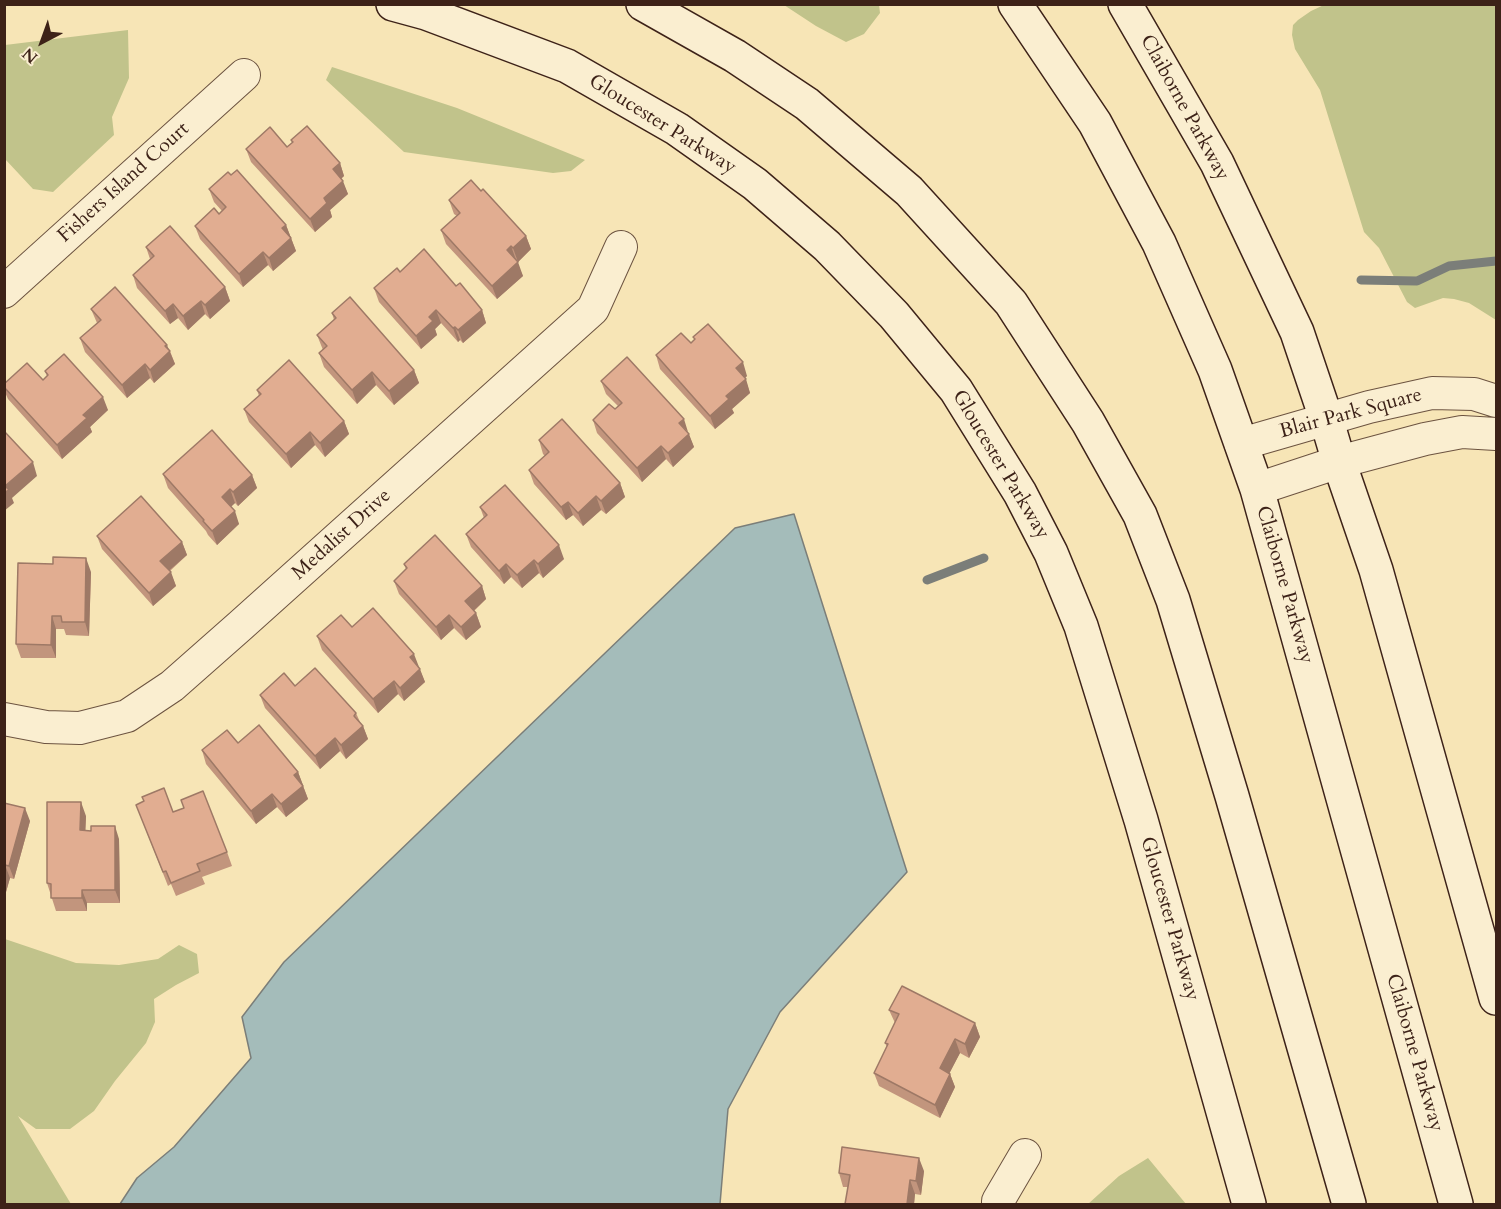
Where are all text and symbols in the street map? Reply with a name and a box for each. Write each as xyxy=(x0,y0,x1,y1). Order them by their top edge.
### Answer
north arrow xyxy=(12,12,72,72)
street label: Claiborne Parkway xyxy=(1134,31,1234,185)
text: N xyxy=(18,43,43,68)
street label: Gloucester Parkway xyxy=(584,70,740,180)
street label: Fishers Island Court xyxy=(53,118,195,248)
street label: Blair Park Square xyxy=(1277,383,1425,445)
street label: Gloucester Parkway xyxy=(946,386,1054,544)
street label: Medalist Drive xyxy=(288,484,396,586)
street label: Claiborne Parkway xyxy=(1250,503,1318,667)
street label: Gloucester Parkway xyxy=(1134,834,1204,1004)
street label: Claiborne Parkway xyxy=(1380,971,1448,1135)

